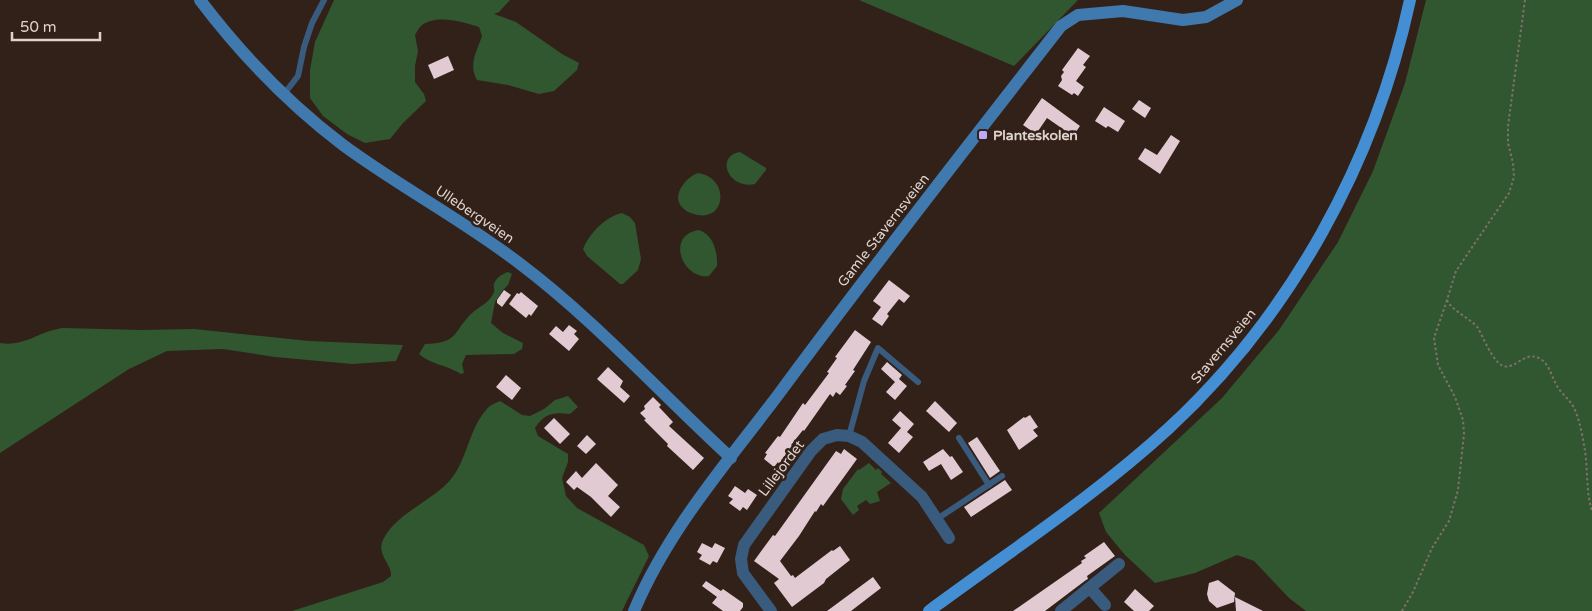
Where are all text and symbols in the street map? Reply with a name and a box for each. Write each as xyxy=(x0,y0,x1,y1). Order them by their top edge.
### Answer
scale bar xyxy=(12,10,100,42)
text: 50 m xyxy=(20,18,57,36)
place label: Planteskolen xyxy=(993,127,1078,144)
marker: Planteskolen xyxy=(977,129,989,141)
street label: Gamle Stavernsveien xyxy=(834,170,933,290)
street label: Ullebergveien xyxy=(432,182,517,247)
street label: Stavernsveien xyxy=(1187,305,1260,387)
street label: Lillejordet xyxy=(755,436,808,500)

